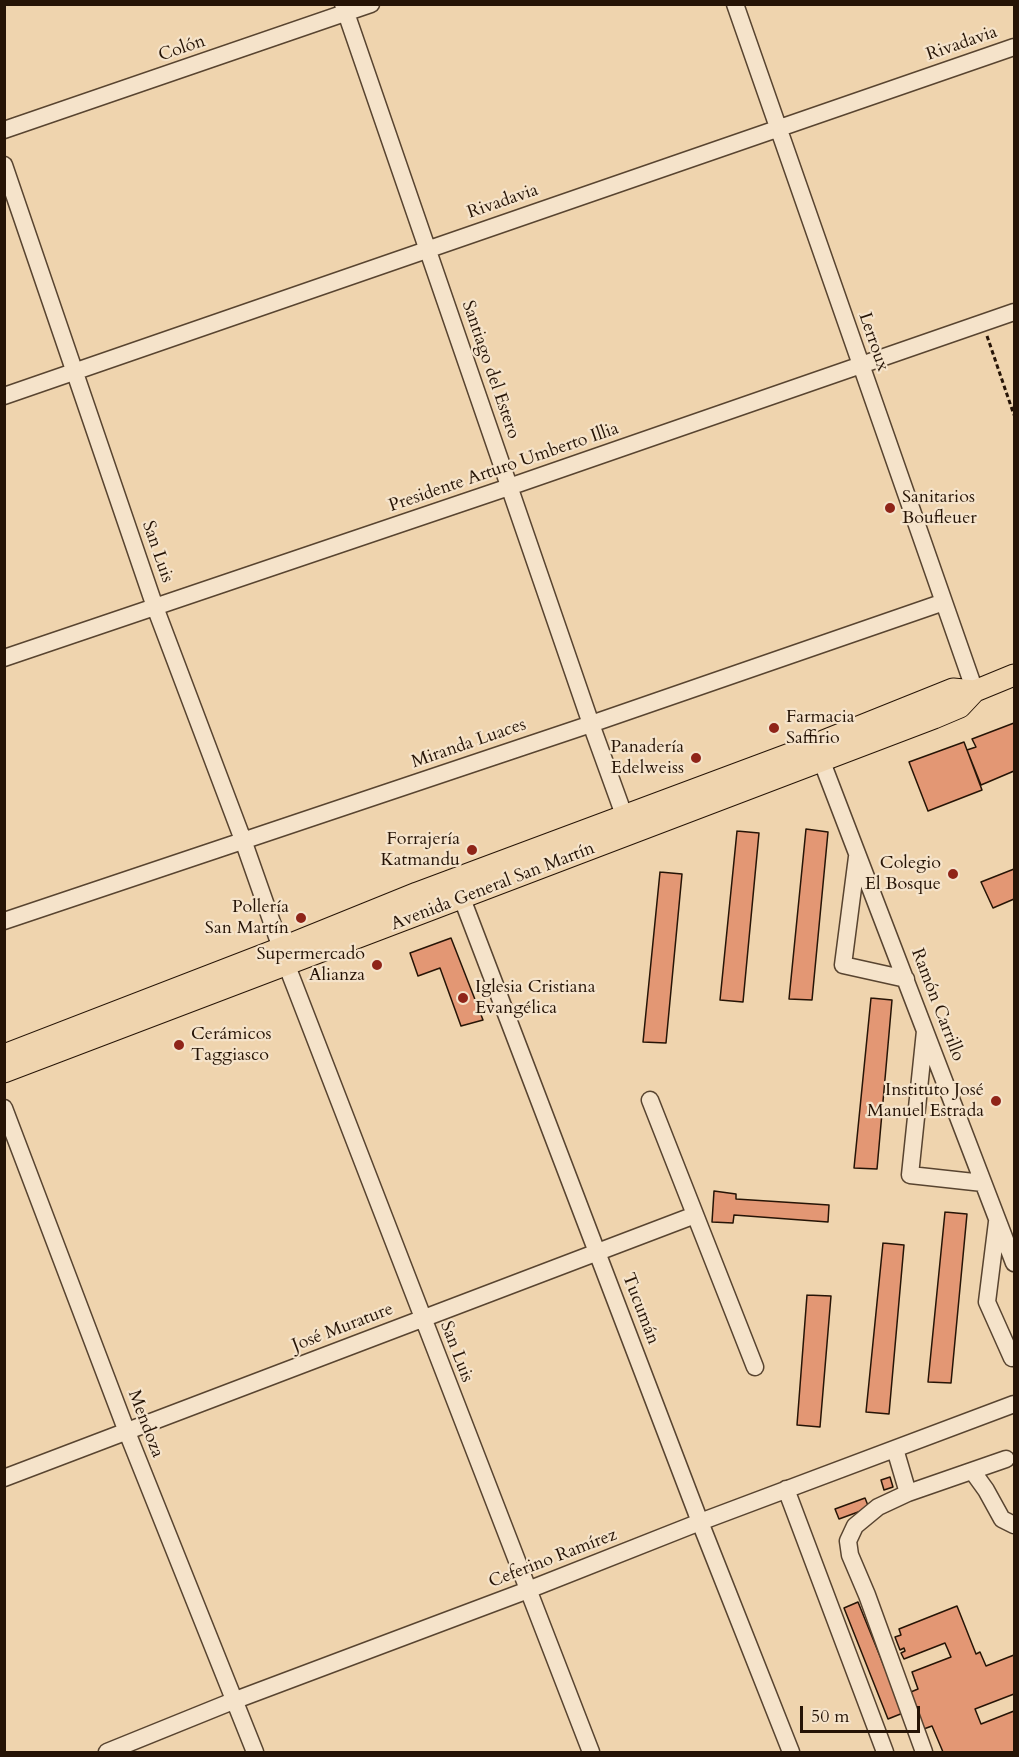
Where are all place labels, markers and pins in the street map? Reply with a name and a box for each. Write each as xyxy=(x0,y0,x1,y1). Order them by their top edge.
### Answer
place label: Sanitarios Boufleuer xyxy=(902,487,977,530)
marker: Sanitarios Boufleuer xyxy=(883,501,897,515)
place label: Farmacia Saffirio xyxy=(786,707,855,750)
marker: Farmacia Saffirio xyxy=(767,721,781,735)
place label: Panadería Edelweiss xyxy=(610,737,684,780)
marker: Panadería Edelweiss xyxy=(689,751,703,765)
place label: Forrajería Katmandu xyxy=(380,829,460,872)
marker: Forrajería Katmandu xyxy=(465,843,479,857)
place label: Colegio El Bosque xyxy=(865,853,941,896)
marker: Colegio El Bosque xyxy=(946,867,960,881)
place label: Pollería San Martín xyxy=(205,897,289,940)
marker: Pollería San Martín xyxy=(294,911,308,925)
place label: Supermercado Alianza xyxy=(257,944,365,986)
marker: Supermercado Alianza xyxy=(370,958,384,972)
place label: Iglesia Cristiana Evangélica xyxy=(475,977,596,1020)
marker: Iglesia Cristiana Evangélica xyxy=(456,991,470,1005)
place label: Cerámicos Taggiasco xyxy=(191,1024,272,1066)
marker: Cerámicos Taggiasco xyxy=(172,1038,186,1052)
place label: Instituto José Manuel Estrada xyxy=(867,1080,984,1122)
marker: Instituto José Manuel Estrada xyxy=(989,1094,1003,1108)

